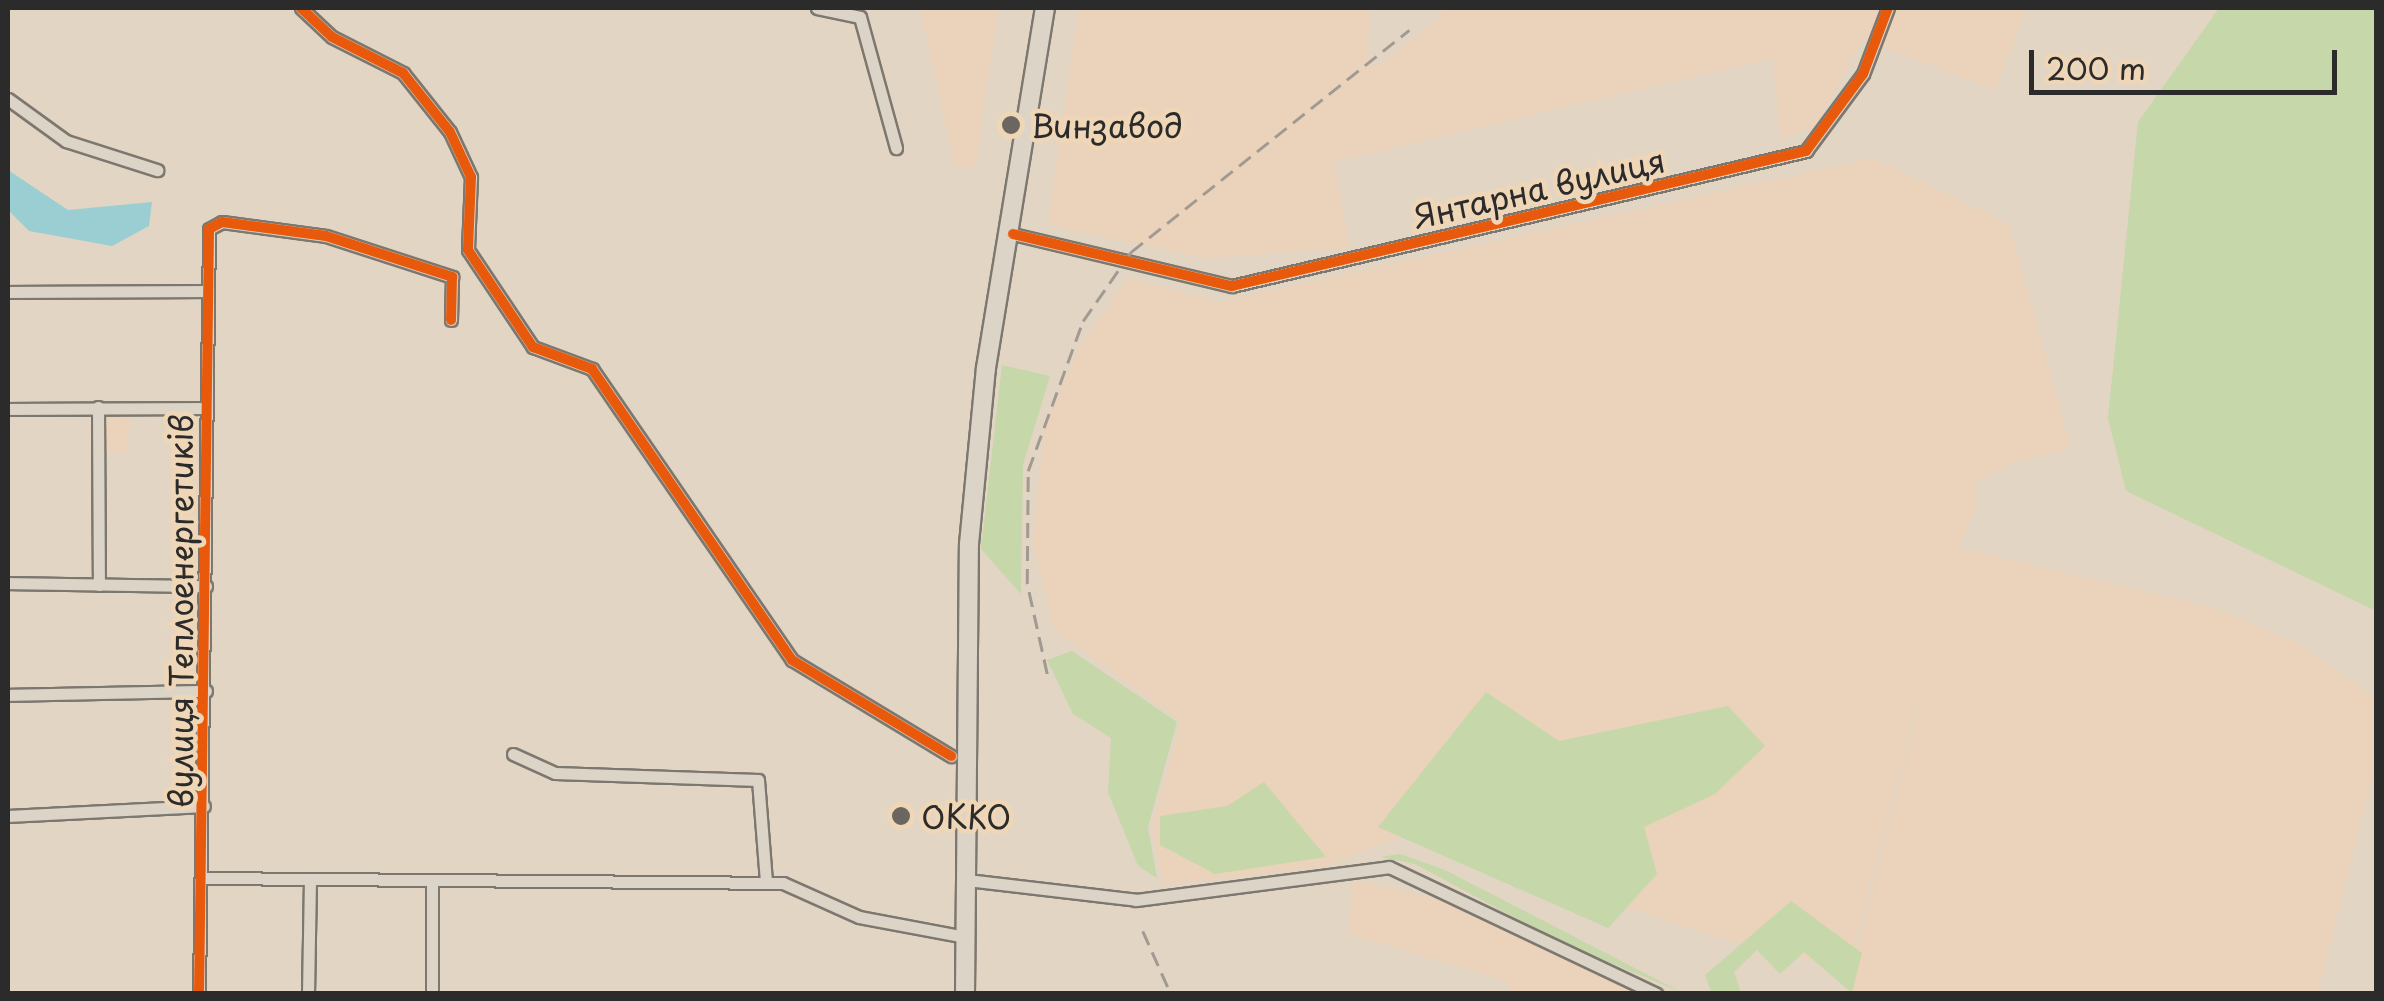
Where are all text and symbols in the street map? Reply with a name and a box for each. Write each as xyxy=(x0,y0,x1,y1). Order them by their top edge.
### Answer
scale bar xyxy=(2034,30,2342,92)
text: 200 m xyxy=(2046,45,2146,90)
place label: Винзавод xyxy=(1031,106,1183,144)
marker: Винзавод xyxy=(1000,114,1022,136)
street label: Янтарна вулиця xyxy=(1409,140,1669,236)
street label: вулиця Теплоенергетиків xyxy=(161,415,199,807)
place label: ОККО xyxy=(921,797,1011,835)
marker: ОККО xyxy=(890,805,912,827)

